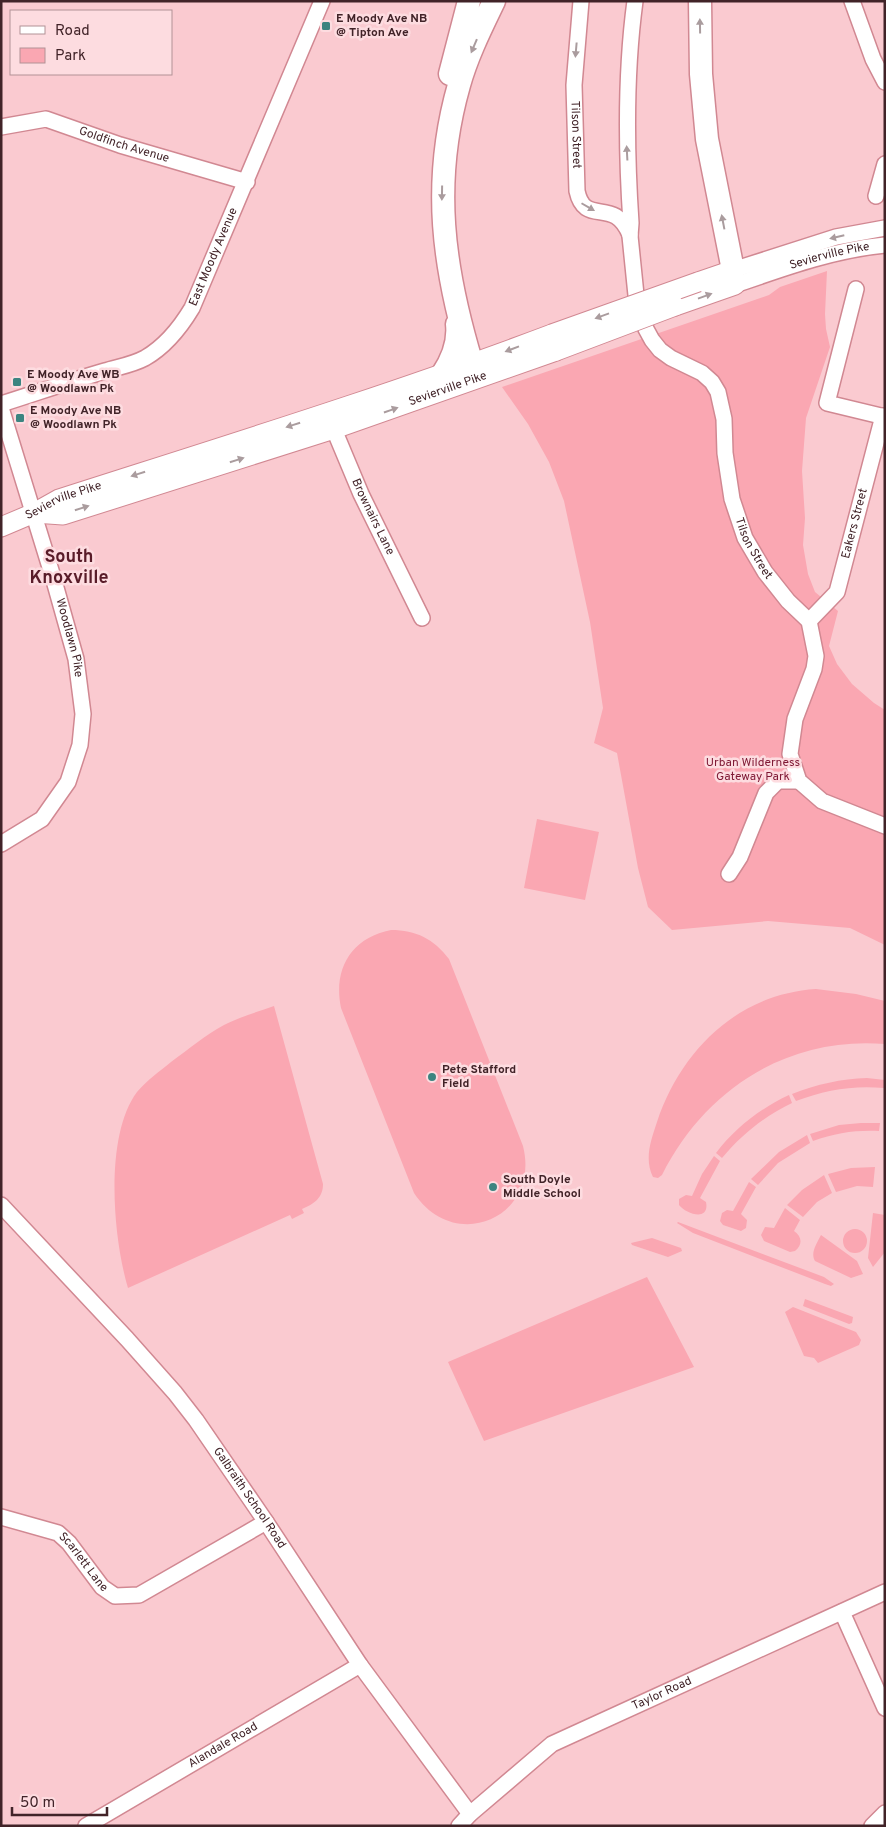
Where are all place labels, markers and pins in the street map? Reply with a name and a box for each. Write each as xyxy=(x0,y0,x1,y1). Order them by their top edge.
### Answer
place label: E Moody Ave NB @ Tipton Ave xyxy=(336,11,427,41)
marker: E Moody Ave NB @ Tipton Ave xyxy=(320,20,332,32)
place label: E Moody Ave WB @ Woodlawn Pk xyxy=(27,367,120,397)
marker: E Moody Ave WB @ Woodlawn Pk xyxy=(11,376,23,388)
place label: E Moody Ave NB @ Woodlawn Pk xyxy=(30,403,121,433)
marker: E Moody Ave NB @ Woodlawn Pk xyxy=(14,412,26,424)
place label: Pete Stafford Field xyxy=(442,1062,516,1092)
marker: Pete Stafford Field xyxy=(426,1071,438,1083)
place label: South Doyle Middle School xyxy=(503,1172,581,1202)
marker: South Doyle Middle School xyxy=(487,1181,499,1193)

